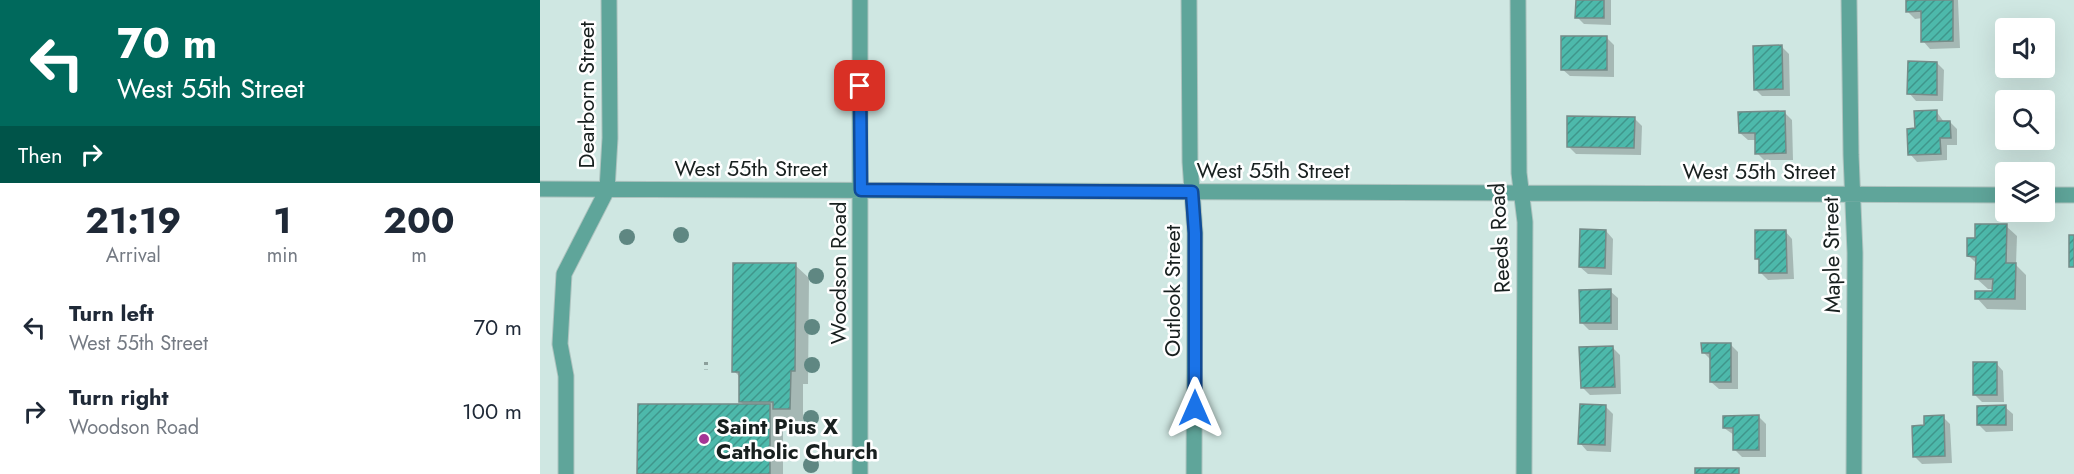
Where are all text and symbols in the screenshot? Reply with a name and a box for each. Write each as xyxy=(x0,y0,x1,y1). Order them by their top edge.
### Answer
text: 70 m xyxy=(117,13,217,74)
map controls xyxy=(1995,18,2055,222)
button: sound xyxy=(1995,18,2055,78)
street label: Dearborn Street xyxy=(570,21,602,169)
icon: left xyxy=(18,24,96,102)
pin xyxy=(834,60,885,111)
text: West 55th Street xyxy=(117,69,305,108)
icon: arrive xyxy=(843,69,876,102)
button: search xyxy=(1995,90,2055,150)
icon: right xyxy=(75,138,108,171)
text: Then xyxy=(18,139,63,171)
street label: West 55th Street xyxy=(675,152,828,184)
street label: West 55th Street xyxy=(1197,154,1350,186)
street label: West 55th Street xyxy=(1683,155,1836,187)
button: layers xyxy=(1995,162,2055,222)
street label: Reeds Road xyxy=(1480,182,1518,294)
text: 21:19 xyxy=(85,194,181,246)
text: 1 xyxy=(273,194,291,246)
text: 200 xyxy=(383,194,455,246)
street label: Maple Street xyxy=(1814,196,1848,313)
street label: Woodson Road xyxy=(822,201,854,345)
street label: Outlook Street xyxy=(1156,224,1188,357)
text: Arrival xyxy=(106,241,161,270)
text: min xyxy=(267,241,298,270)
text: m xyxy=(411,241,427,270)
text: Turn left xyxy=(69,297,154,329)
icon: left xyxy=(18,311,51,344)
text: 70 m xyxy=(473,311,522,343)
text: West 55th Street xyxy=(69,329,208,358)
position arrow xyxy=(1163,376,1227,440)
text: Turn right xyxy=(69,381,169,413)
icon: right xyxy=(18,395,51,428)
text: 100 m xyxy=(462,395,522,427)
place label: Saint Pius X Catholic Church xyxy=(716,410,878,467)
text: Woodson Road xyxy=(69,413,199,442)
marker: Saint Pius X Catholic Church xyxy=(697,432,711,446)

